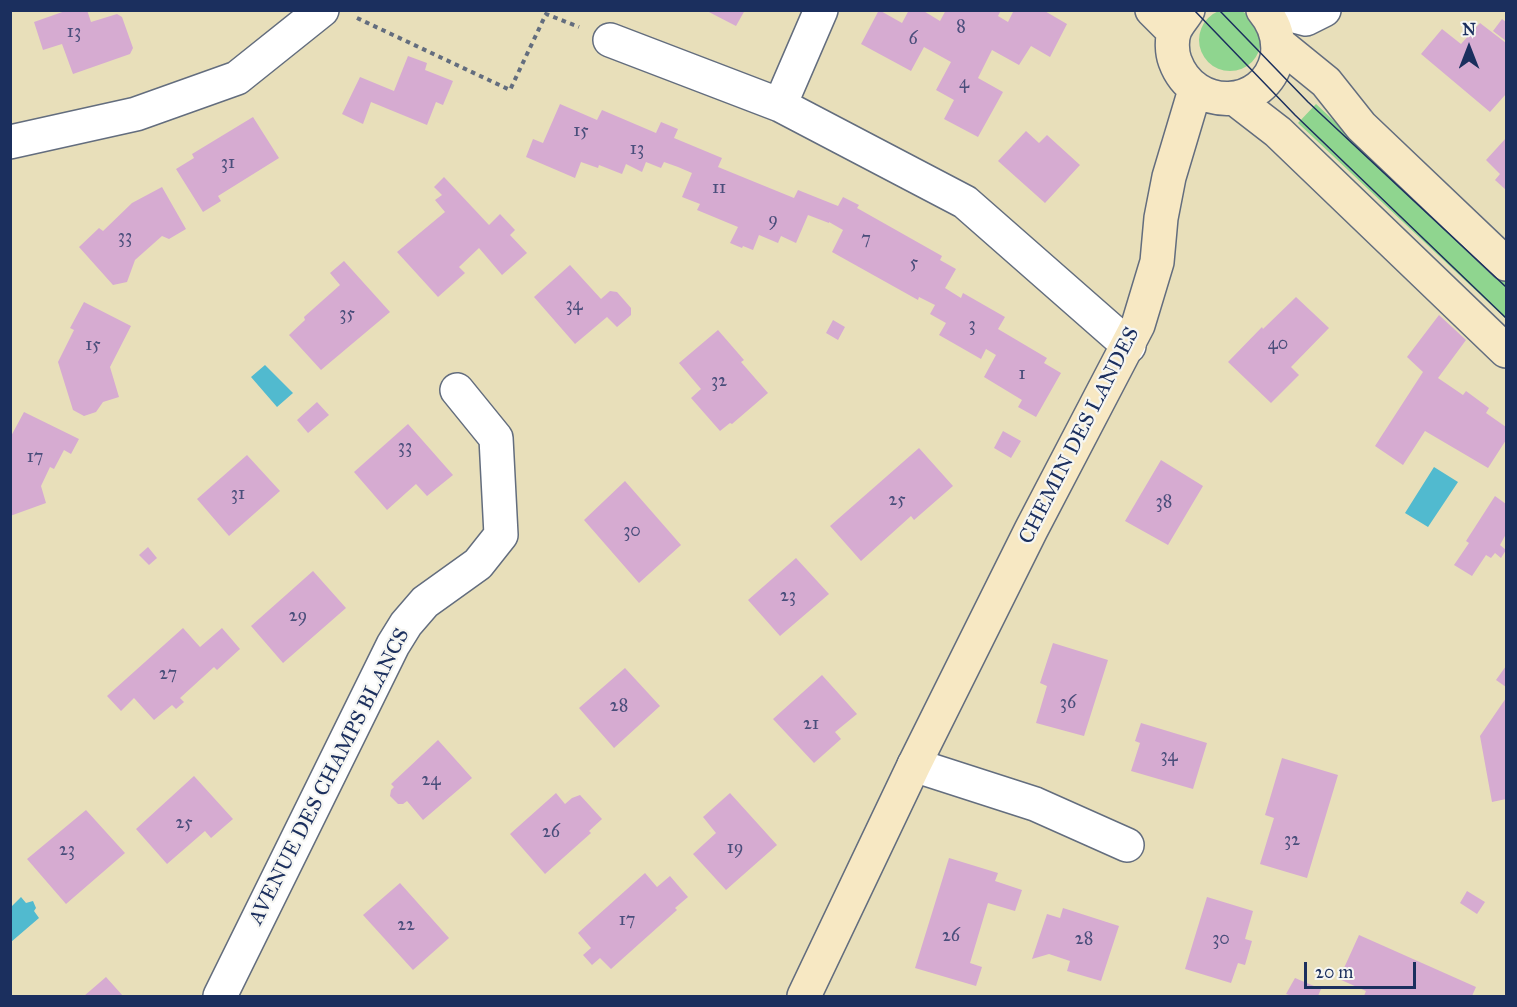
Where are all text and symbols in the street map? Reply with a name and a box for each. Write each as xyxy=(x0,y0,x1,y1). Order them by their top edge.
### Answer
house number: 8 xyxy=(956,17,966,39)
north arrow xyxy=(1439,18,1499,78)
text: N xyxy=(1462,20,1476,39)
house number: 13 xyxy=(67,22,81,44)
house number: 6 xyxy=(908,29,918,51)
house number: 4 xyxy=(959,73,969,95)
house number: 15 xyxy=(573,121,589,143)
house number: 13 xyxy=(630,139,644,161)
house number: 31 xyxy=(221,153,235,175)
house number: 11 xyxy=(712,178,726,200)
house number: 9 xyxy=(768,210,778,232)
house number: 33 xyxy=(118,227,132,249)
house number: 7 xyxy=(861,229,871,251)
house number: 5 xyxy=(910,253,918,275)
house number: 34 xyxy=(565,295,583,317)
house number: 35 xyxy=(339,304,355,326)
house number: 3 xyxy=(968,315,976,337)
street label: CHEMIN DES LANDES xyxy=(1014,323,1146,549)
house number: 40 xyxy=(1268,334,1288,356)
house number: 15 xyxy=(85,335,101,357)
house number: 1 xyxy=(1018,364,1026,386)
house number: 32 xyxy=(711,371,727,393)
house number: 33 xyxy=(398,437,412,459)
house number: 17 xyxy=(27,447,43,469)
house number: 31 xyxy=(231,484,245,506)
house number: 25 xyxy=(888,490,906,512)
house number: 38 xyxy=(1156,492,1172,514)
house number: 30 xyxy=(623,521,641,543)
house number: 23 xyxy=(780,586,796,608)
house number: 29 xyxy=(289,606,307,628)
street label: AVENUE DES CHAMPS BLANCS xyxy=(244,625,416,929)
house number: 27 xyxy=(159,664,177,686)
house number: 36 xyxy=(1060,693,1076,715)
house number: 28 xyxy=(610,696,628,718)
house number: 21 xyxy=(803,714,819,736)
house number: 34 xyxy=(1160,746,1178,768)
house number: 24 xyxy=(422,770,440,792)
house number: 25 xyxy=(175,813,193,835)
house number: 26 xyxy=(542,822,560,844)
house number: 32 xyxy=(1284,830,1300,852)
house number: 19 xyxy=(727,838,743,860)
house number: 23 xyxy=(59,840,75,862)
house number: 17 xyxy=(619,910,635,932)
house number: 22 xyxy=(397,915,415,937)
house number: 26 xyxy=(942,926,960,948)
house number: 28 xyxy=(1075,929,1093,951)
house number: 30 xyxy=(1212,929,1230,951)
scale bar xyxy=(1307,950,1420,988)
text: 20 m xyxy=(1315,961,1353,983)

